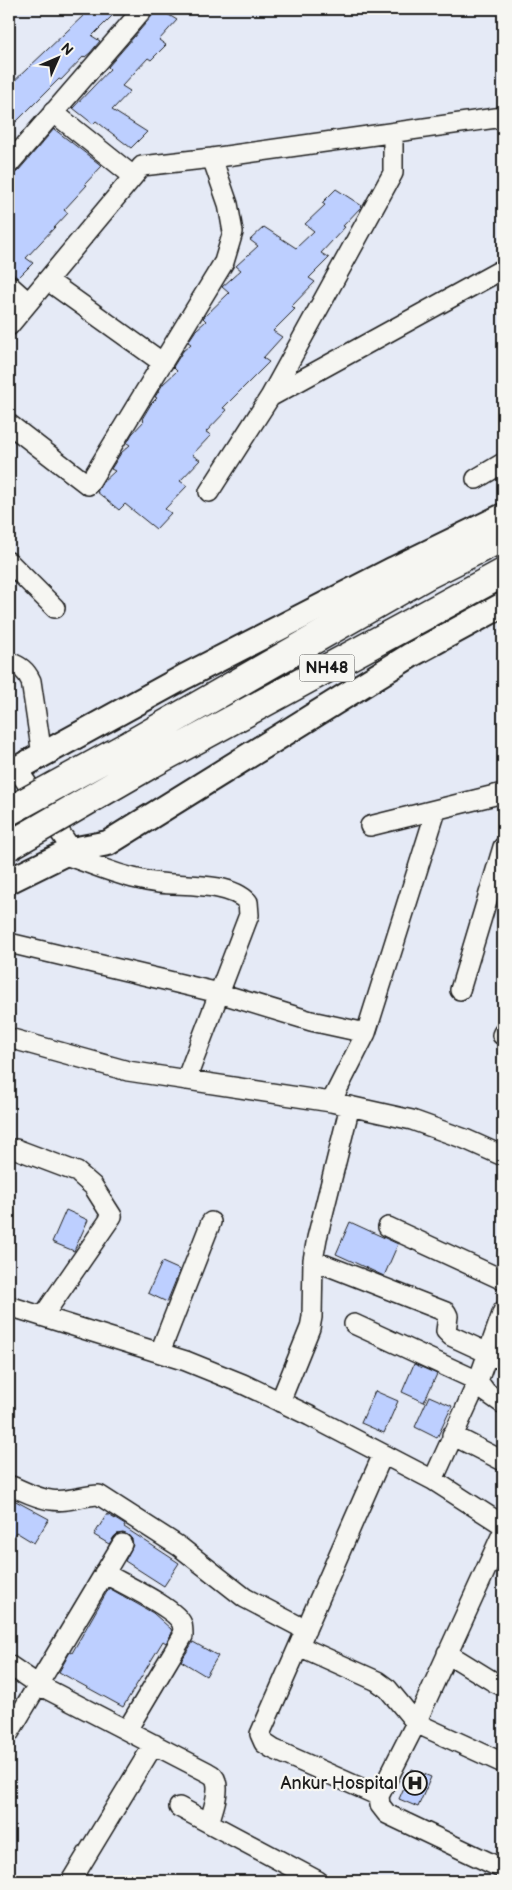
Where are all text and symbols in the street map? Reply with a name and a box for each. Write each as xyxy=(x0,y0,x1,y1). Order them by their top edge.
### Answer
north arrow xyxy=(32,32,82,82)
text: N xyxy=(57,39,77,59)
road number: NH48 xyxy=(300,654,354,681)
hospital icon: Ankur Hospital xyxy=(402,1770,428,1796)
place label: Ankur Hospital xyxy=(281,1773,398,1794)

